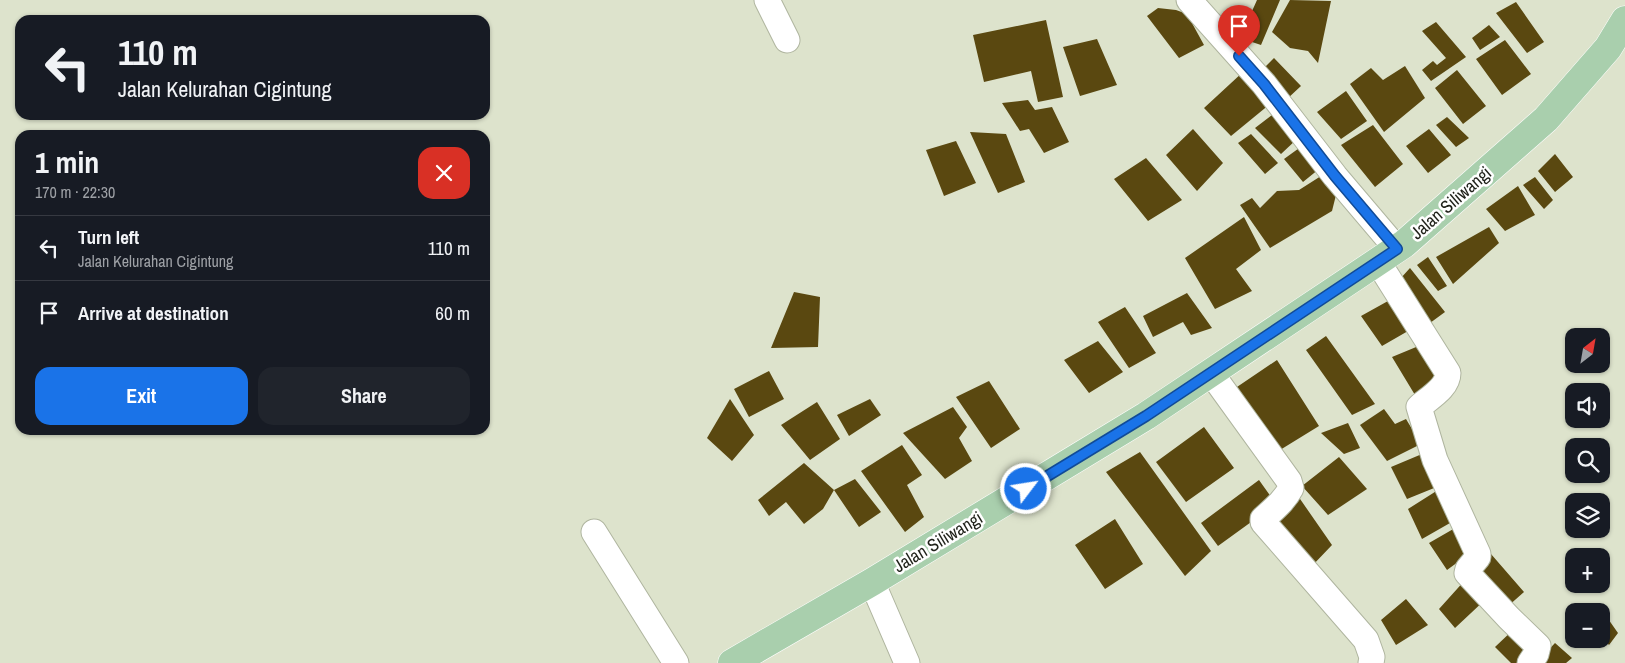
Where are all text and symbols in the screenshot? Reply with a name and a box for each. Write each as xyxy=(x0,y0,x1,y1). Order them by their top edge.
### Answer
pin xyxy=(1218,5,1260,56)
icon: arrive xyxy=(1225,12,1253,40)
text: 110 m xyxy=(118,29,198,76)
icon: left xyxy=(35,35,100,100)
text: Jalan Kelurahan Cigintung xyxy=(118,74,332,104)
text: 1 min xyxy=(35,142,99,182)
button: close xyxy=(418,147,470,199)
street label: Jalan Siliwangi xyxy=(1405,160,1497,245)
text: 170 m · 22:30 xyxy=(35,181,115,203)
text: Turn left xyxy=(78,224,139,250)
icon: left xyxy=(35,234,63,262)
text: 110 m xyxy=(428,235,470,261)
text: Jalan Kelurahan Cigintung xyxy=(78,250,233,272)
icon: arrive xyxy=(35,299,63,327)
text: Arrive at destination xyxy=(78,300,229,326)
text: 60 m xyxy=(435,300,470,326)
north arrow xyxy=(1565,328,1610,372)
map controls xyxy=(1565,328,1610,648)
button: Exit xyxy=(35,367,248,425)
button: Share xyxy=(258,367,470,425)
button: sound xyxy=(1565,383,1610,428)
button: search xyxy=(1565,438,1610,483)
position arrow xyxy=(999,462,1051,514)
button: layers xyxy=(1565,493,1610,538)
street label: Jalan Siliwangi xyxy=(888,505,987,578)
button: + xyxy=(1565,548,1610,593)
button: − xyxy=(1565,603,1610,648)

